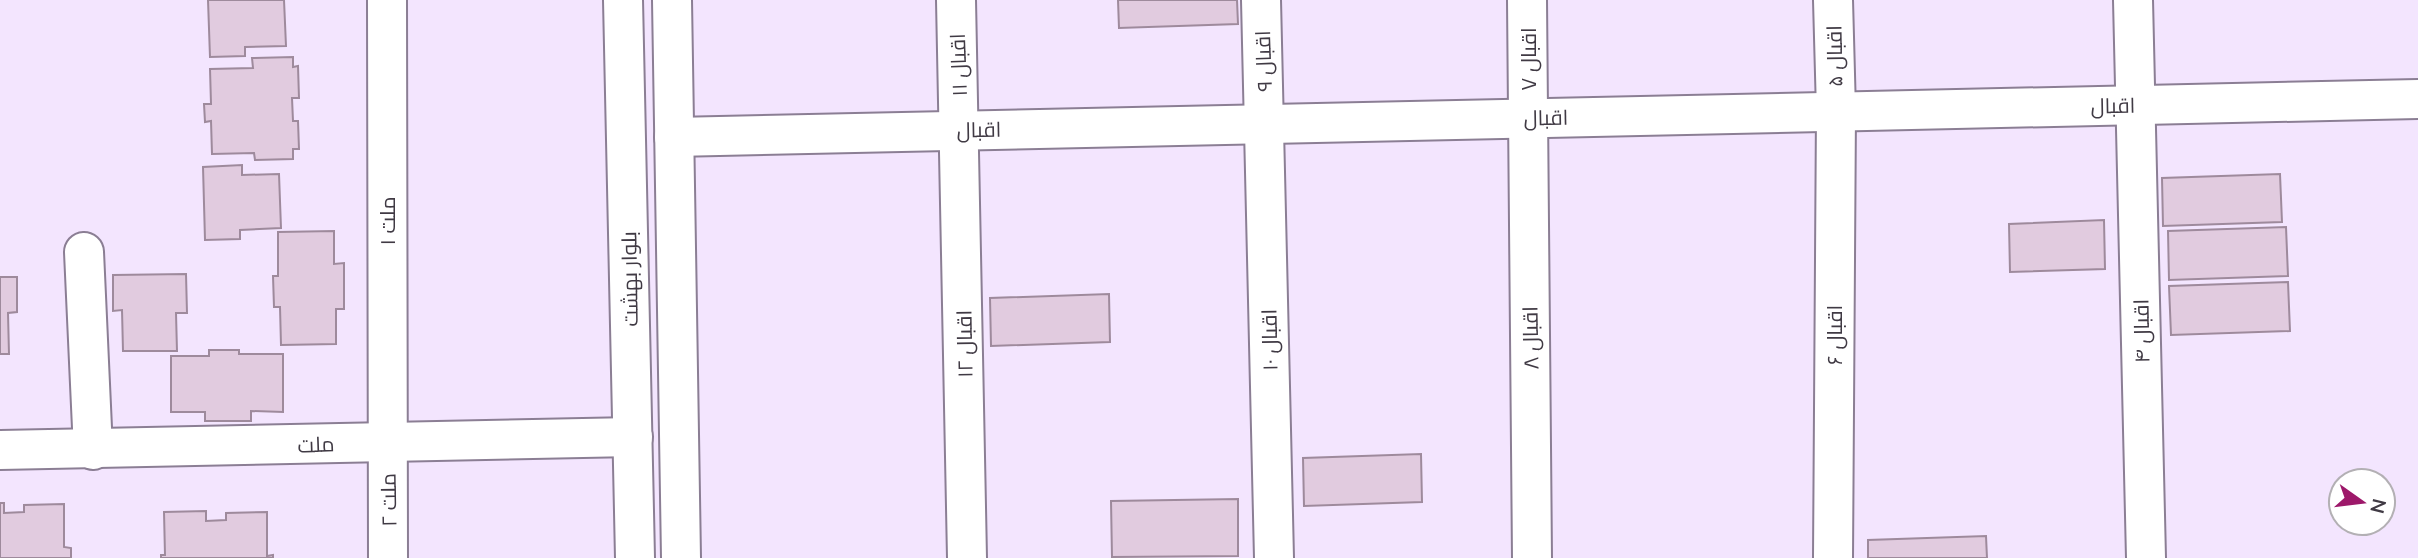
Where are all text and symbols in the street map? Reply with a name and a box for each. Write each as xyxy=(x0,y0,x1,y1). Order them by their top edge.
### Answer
street label: اقبال ۵ xyxy=(1820,25,1849,87)
street label: اقبال ۷ xyxy=(1515,27,1542,91)
street label: اقبال ۹ xyxy=(1249,30,1278,92)
street label: اقبال ۱۱ xyxy=(944,33,973,97)
street label: اقبال xyxy=(2090,92,2136,119)
street label: اقبال xyxy=(1523,104,1569,131)
street label: اقبال xyxy=(956,116,1002,143)
street label: ملت ۱ xyxy=(374,196,400,246)
street label: بلوار بهشت xyxy=(615,231,644,327)
street label: اقبال ۴ xyxy=(2127,299,2156,363)
street label: اقبال ۶ xyxy=(1821,305,1848,365)
street label: اقبال ۸ xyxy=(1516,306,1545,370)
street label: اقبال ۱۰ xyxy=(1255,309,1284,371)
street label: اقبال ۱۲ xyxy=(950,310,979,378)
street label: ملت xyxy=(297,430,335,458)
north arrow xyxy=(2327,467,2397,537)
street label: ملت ۲ xyxy=(375,473,401,527)
text: N xyxy=(2365,496,2392,516)

